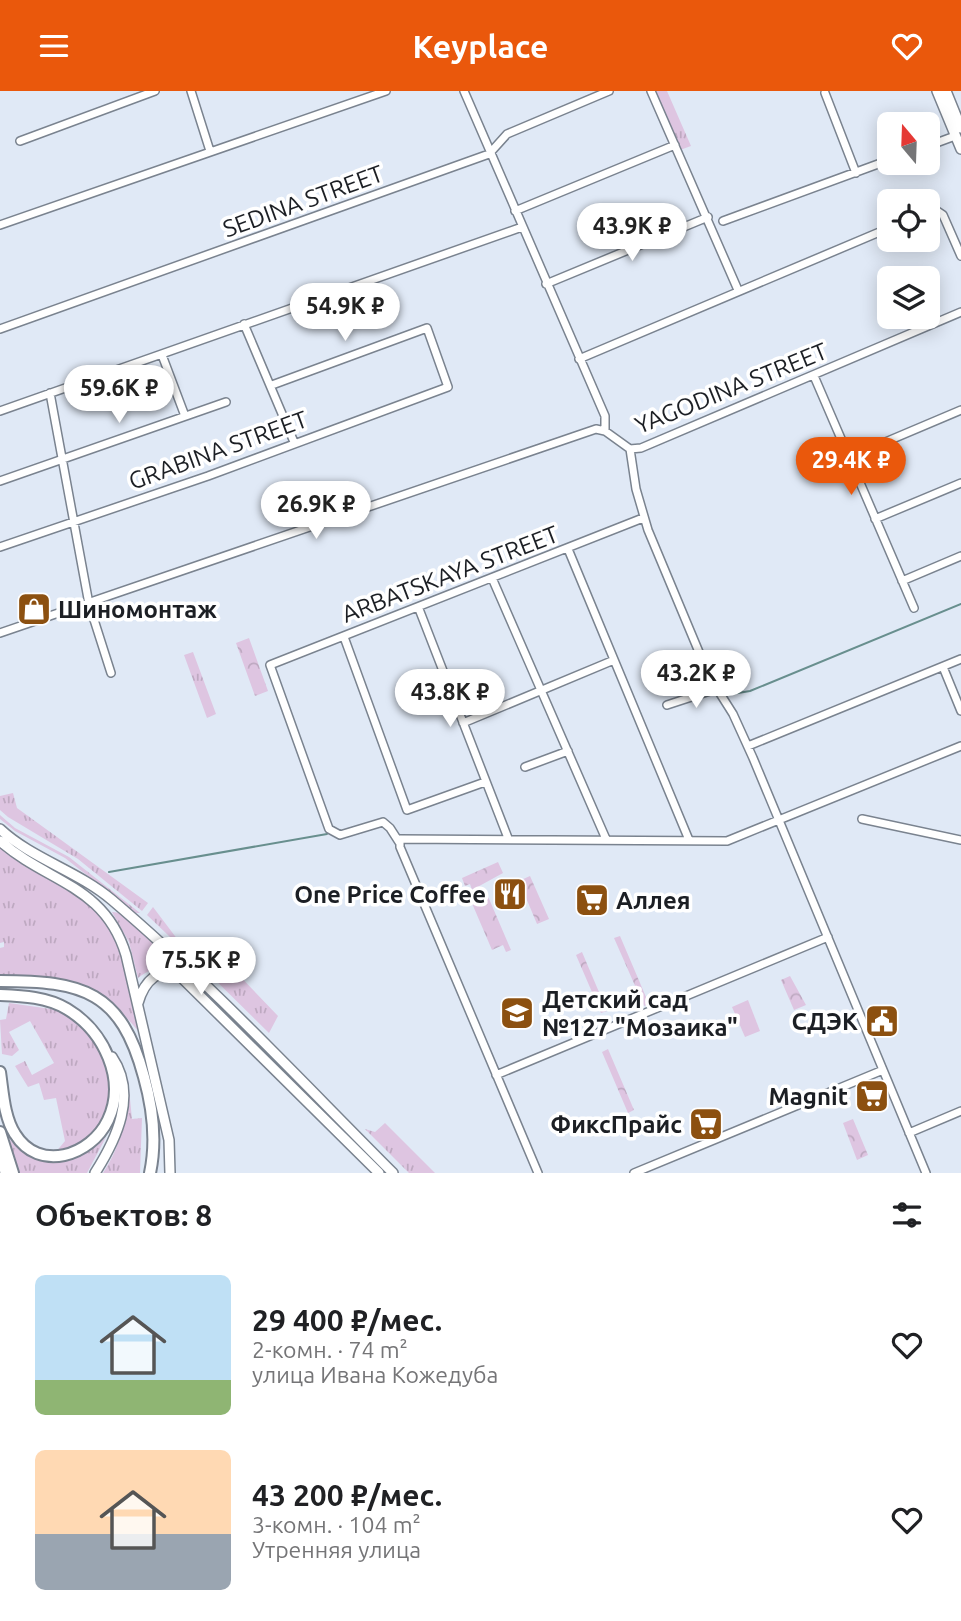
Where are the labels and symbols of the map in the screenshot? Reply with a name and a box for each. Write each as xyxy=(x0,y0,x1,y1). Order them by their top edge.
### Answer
north arrow xyxy=(877,112,940,175)
street label: SEDINA STREET xyxy=(219,160,387,242)
pin: 43.9K ₽ xyxy=(567,204,697,263)
pin: 54.9K ₽ xyxy=(280,283,410,343)
street label: YAGODINA STREET xyxy=(631,337,831,439)
pin: 59.6K ₽ xyxy=(54,365,184,425)
street label: GRABINA STREET xyxy=(125,405,311,495)
pin: 29.4K ₽ xyxy=(786,437,916,497)
pin: 26.9K ₽ xyxy=(251,482,381,541)
street label: ARBATSKAYA STREET xyxy=(338,520,562,628)
shop icon: Шиномонтаж xyxy=(15,590,53,628)
place label: Шиномонтаж xyxy=(58,596,217,623)
pin: 43.2K ₽ xyxy=(631,651,761,710)
pin: 43.8K ₽ xyxy=(385,669,515,729)
restaurant icon: One Price Coffee xyxy=(491,875,529,913)
place label: One Price Coffee xyxy=(294,881,486,908)
supermarket icon: Аллея xyxy=(573,881,611,919)
place label: Аллея xyxy=(616,887,691,914)
pin: 75.5K ₽ xyxy=(136,937,266,997)
place label: Детский сад №127 "Мозаика" xyxy=(542,986,738,1041)
school or university icon: Детский сад №127 "Мозаика" xyxy=(498,994,536,1032)
public building icon: СДЭК xyxy=(863,1002,901,1040)
place label: СДЭК xyxy=(791,1008,858,1035)
supermarket icon: Magnit xyxy=(853,1077,891,1115)
place label: Magnit xyxy=(768,1083,848,1110)
supermarket icon: ФиксПрайс xyxy=(687,1105,725,1143)
place label: ФиксПрайс xyxy=(550,1111,682,1138)

